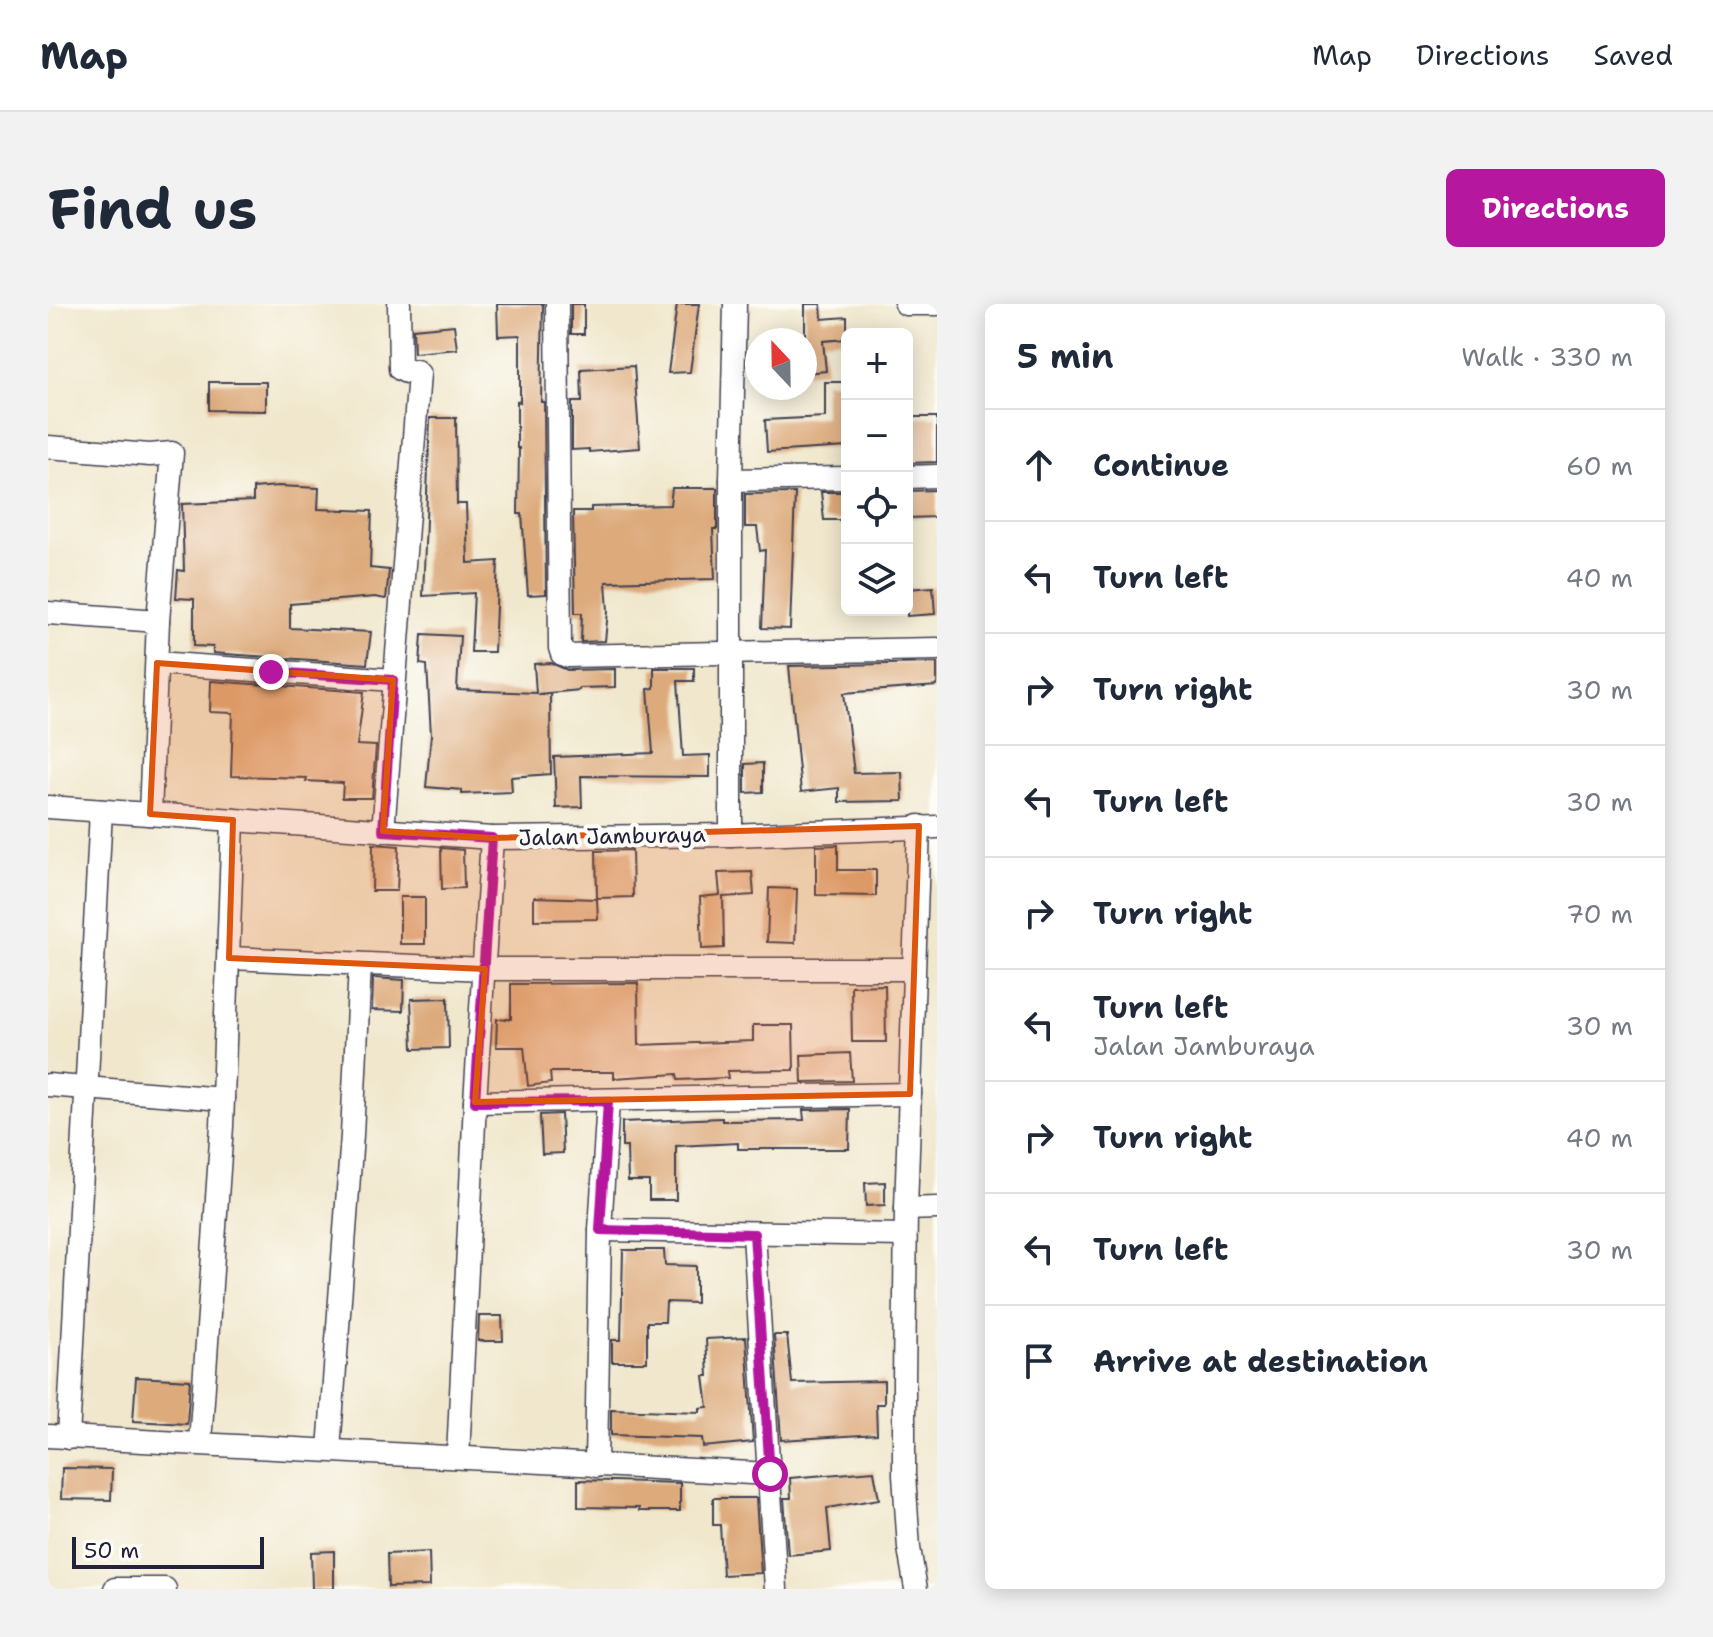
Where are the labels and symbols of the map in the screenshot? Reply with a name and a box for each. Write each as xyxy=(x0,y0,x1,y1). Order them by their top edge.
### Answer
north arrow xyxy=(745,328,817,400)
route end xyxy=(253,654,289,690)
street label: Jalan Jamburaya xyxy=(518,820,706,852)
route start xyxy=(752,1456,788,1492)
scale bar xyxy=(72,1533,264,1569)

